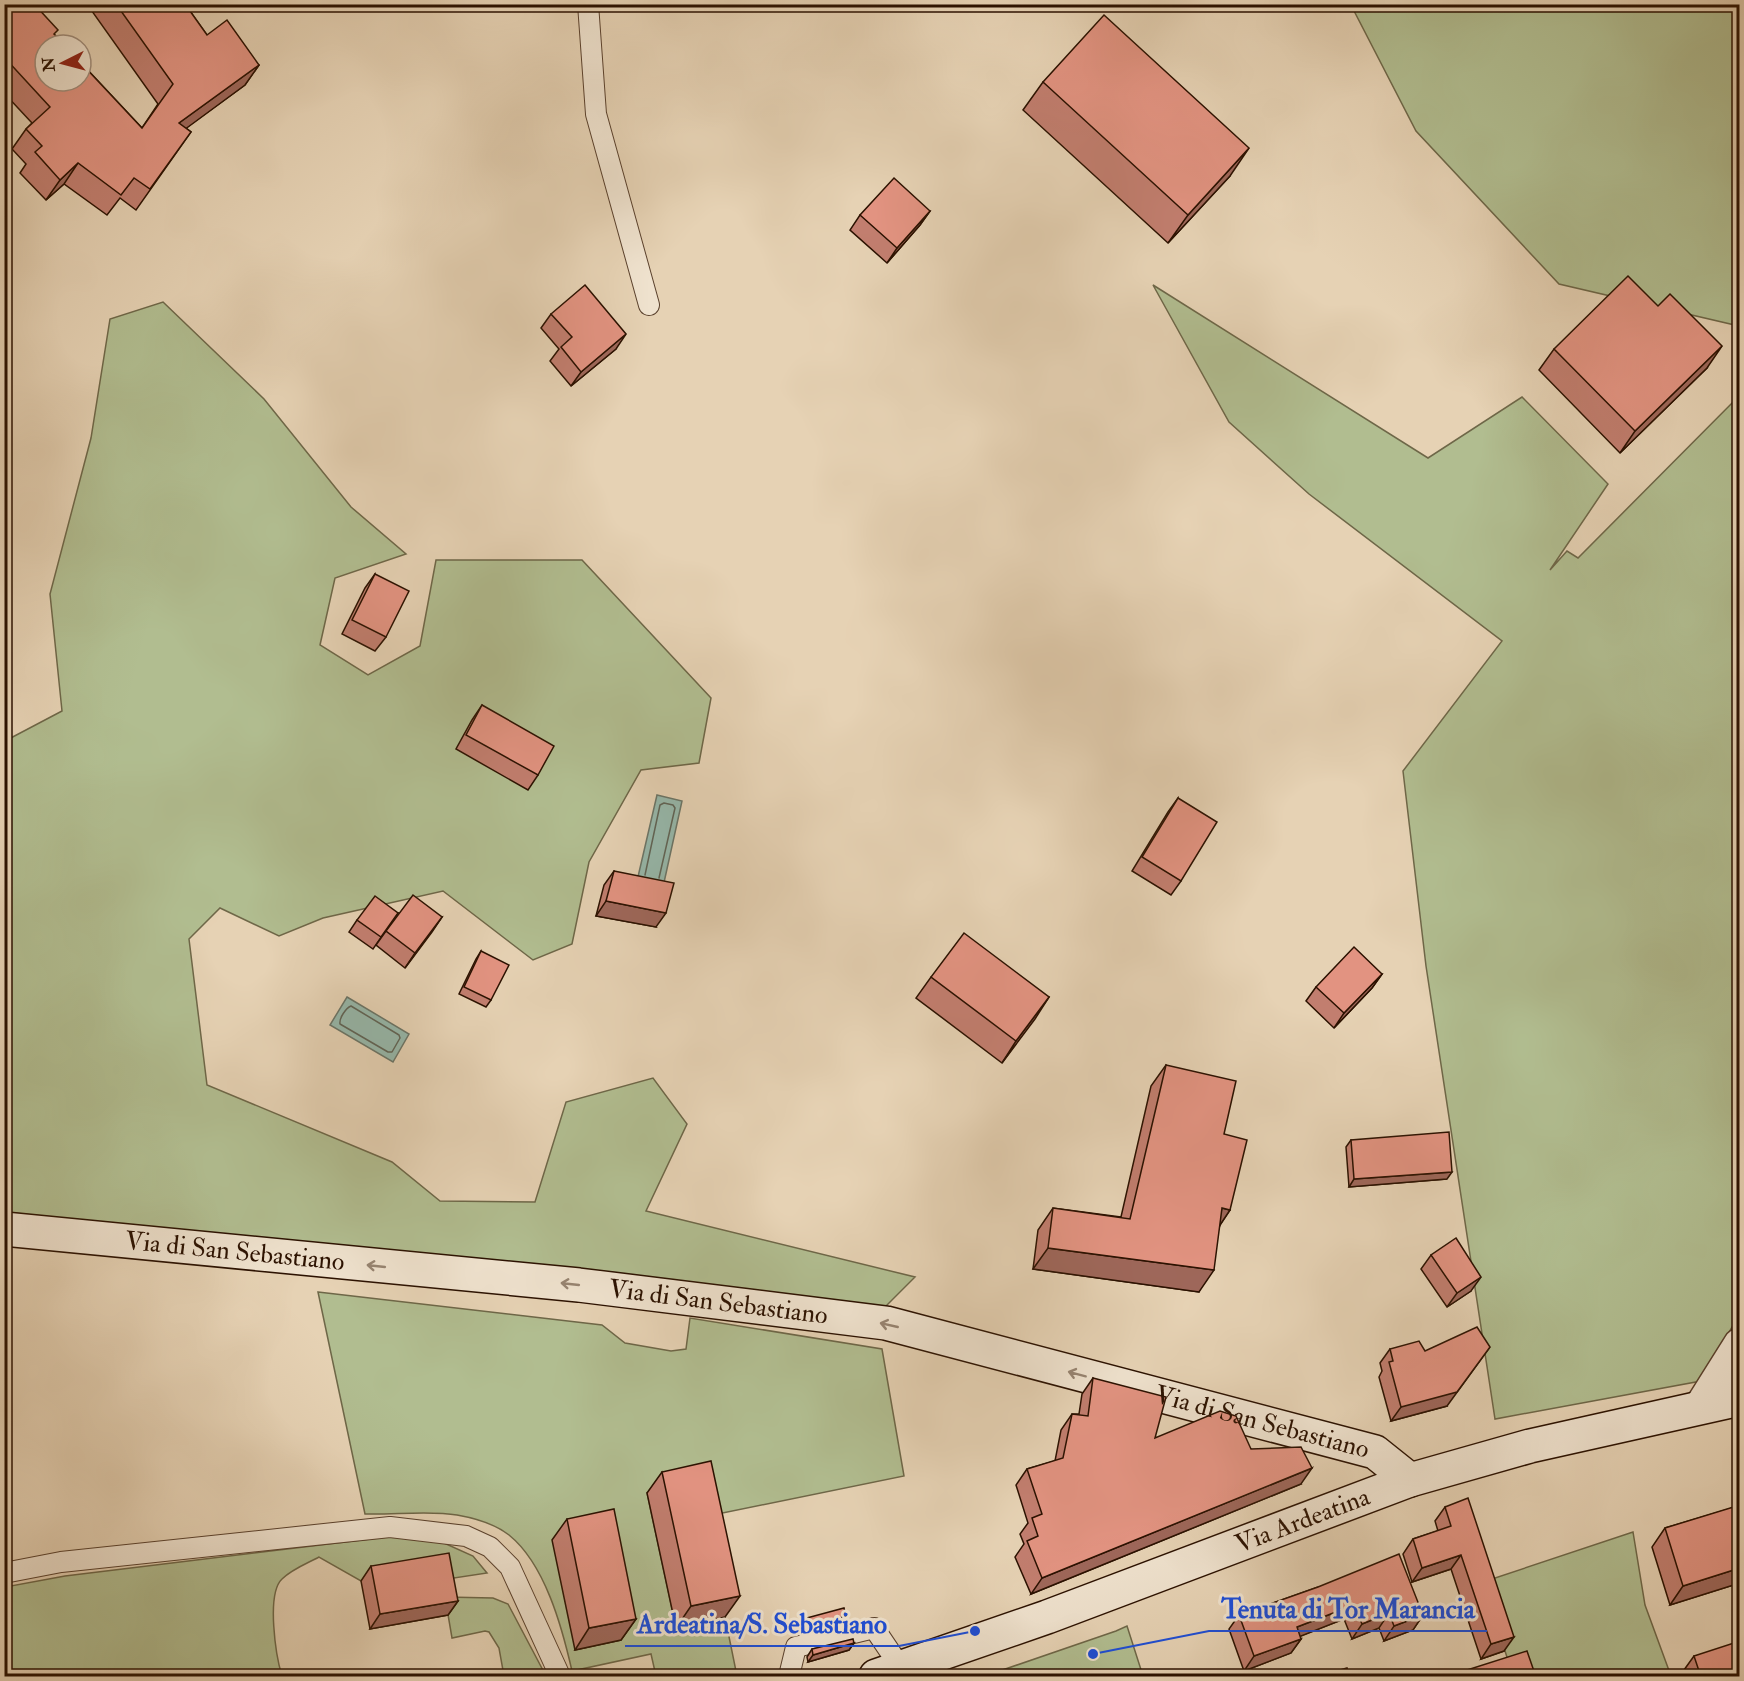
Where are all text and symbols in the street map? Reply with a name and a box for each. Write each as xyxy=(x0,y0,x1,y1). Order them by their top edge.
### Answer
north arrow xyxy=(33,33,93,93)
text: N xyxy=(38,56,60,74)
street label: Via di San Sebastiano xyxy=(124,1225,346,1278)
one-way arrow xyxy=(367,1260,387,1271)
street label: Via di San Sebastiano xyxy=(607,1273,830,1332)
one-way arrow xyxy=(561,1278,581,1289)
one-way arrow xyxy=(880,1318,899,1330)
one-way arrow xyxy=(1068,1368,1087,1379)
street label: Via di San Sebastiano xyxy=(1151,1379,1373,1466)
street label: Via Ardeatina xyxy=(1231,1481,1375,1560)
callout: Tenuta di Tor Marancia xyxy=(1209,1586,1487,1631)
text: Tenuta di Tor Marancia xyxy=(1220,1593,1476,1626)
callout: Ardeatina/S. Sebastiano xyxy=(625,1601,899,1646)
text: Ardeatina/S. Sebastiano xyxy=(636,1608,887,1641)

